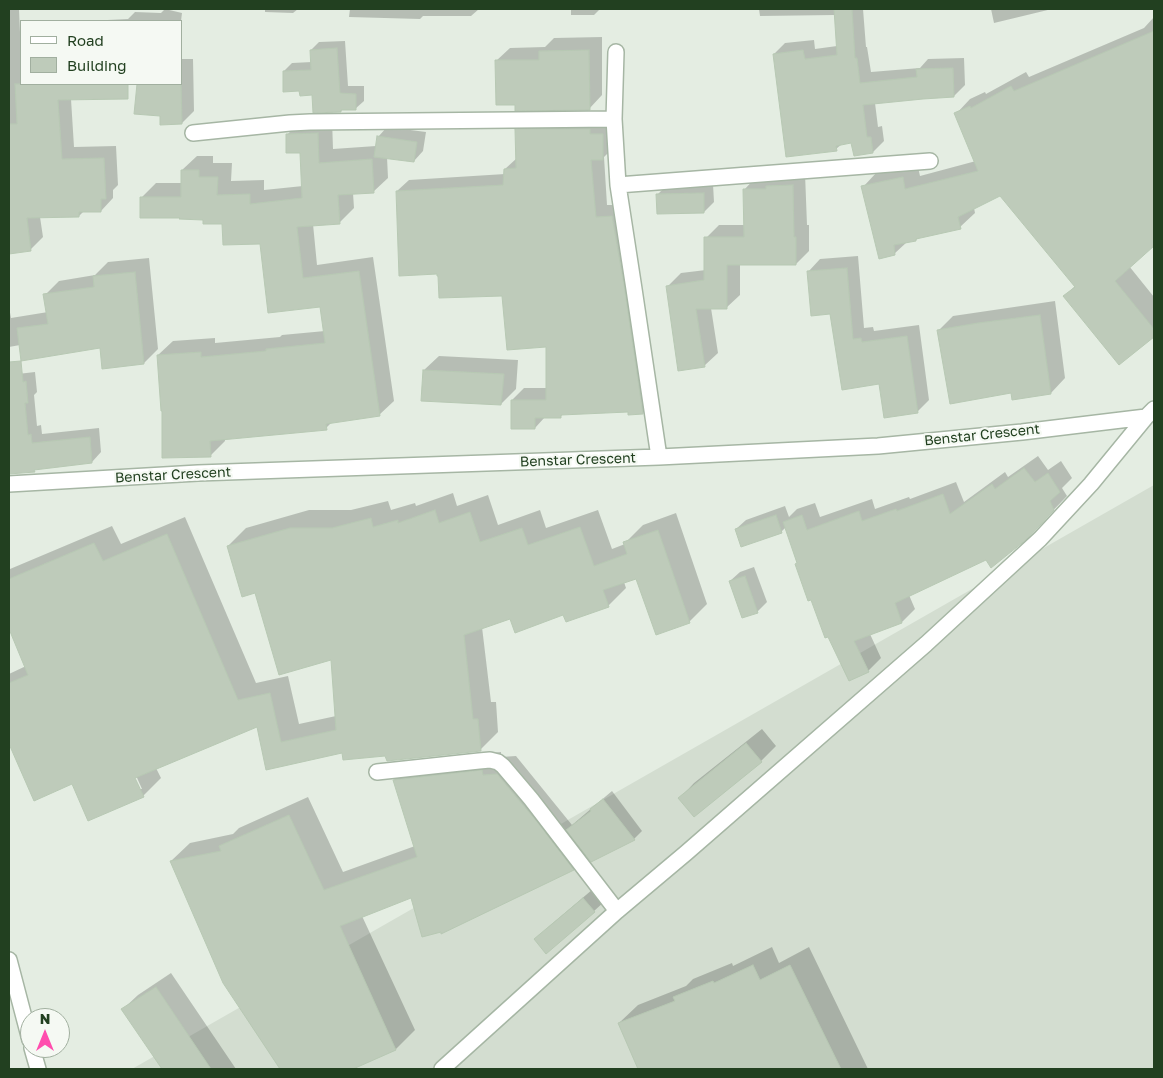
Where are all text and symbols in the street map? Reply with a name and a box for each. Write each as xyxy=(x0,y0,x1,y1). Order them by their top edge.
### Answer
legend xyxy=(20,20,182,85)
text: Road xyxy=(67,31,104,49)
text: Building xyxy=(67,56,127,74)
street label: Benstar Crescent xyxy=(923,421,1041,449)
street label: Benstar Crescent xyxy=(520,450,636,470)
street label: Benstar Crescent xyxy=(115,464,231,486)
north arrow xyxy=(20,1008,70,1058)
text: N xyxy=(40,1010,50,1027)

